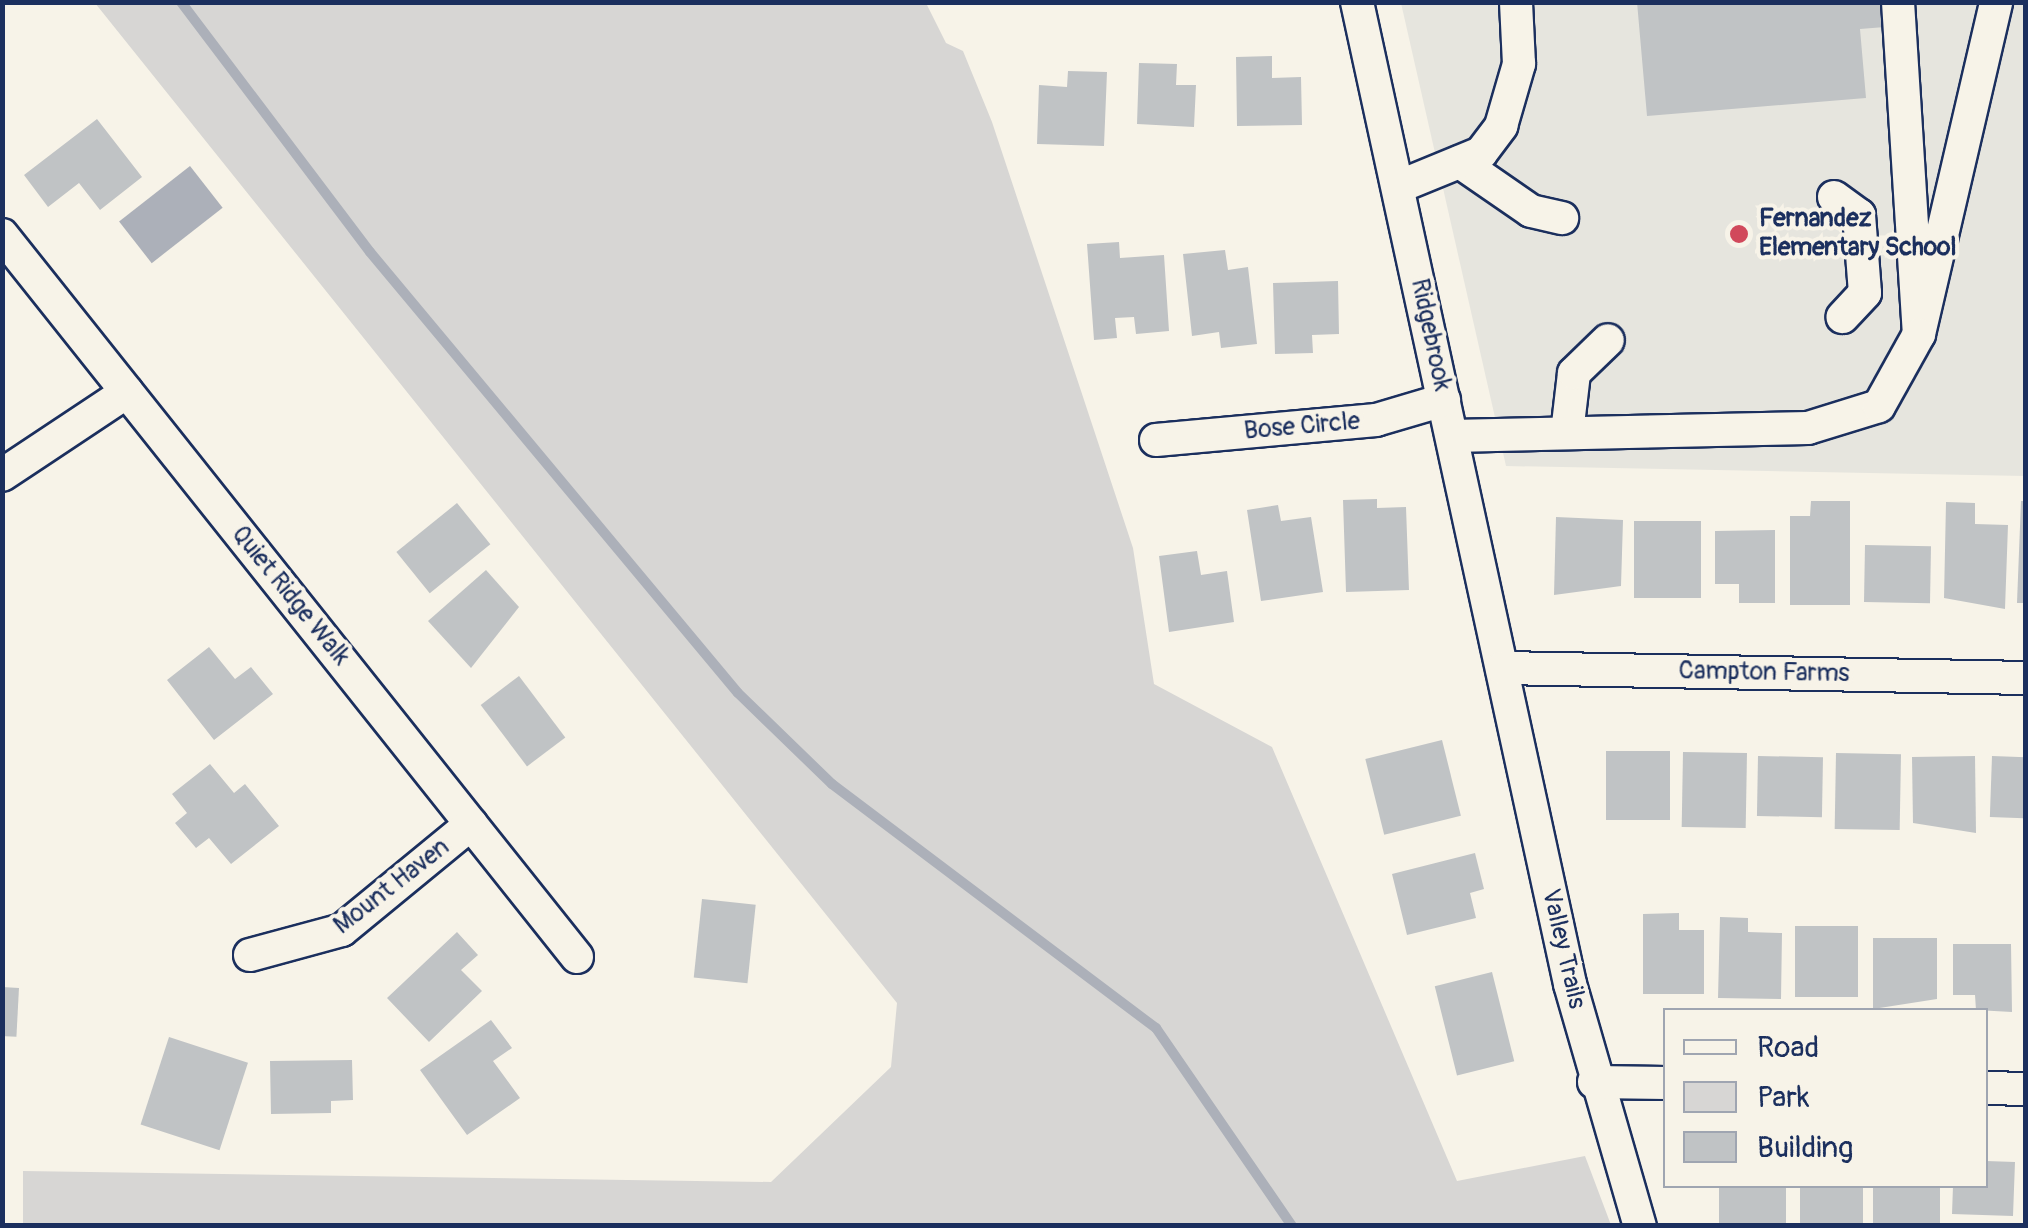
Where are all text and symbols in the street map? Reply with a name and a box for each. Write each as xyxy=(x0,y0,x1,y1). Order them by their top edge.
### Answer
place label: Fernandez Elementary School xyxy=(1759,205,1956,264)
marker: Fernandez Elementary School xyxy=(1728,223,1750,245)
street label: Ridgebrook xyxy=(1403,276,1457,394)
street label: Bose Circle xyxy=(1243,407,1361,447)
street label: Quiet Ridge Walk xyxy=(225,520,355,672)
street label: Campton Farms xyxy=(1678,657,1850,689)
street label: Mount Haven xyxy=(328,833,456,941)
street label: Valley Trails xyxy=(1535,886,1591,1012)
legend xyxy=(1663,1008,1988,1188)
text: Road xyxy=(1757,1029,1819,1066)
text: Park xyxy=(1757,1079,1810,1116)
text: Building xyxy=(1757,1129,1853,1166)

